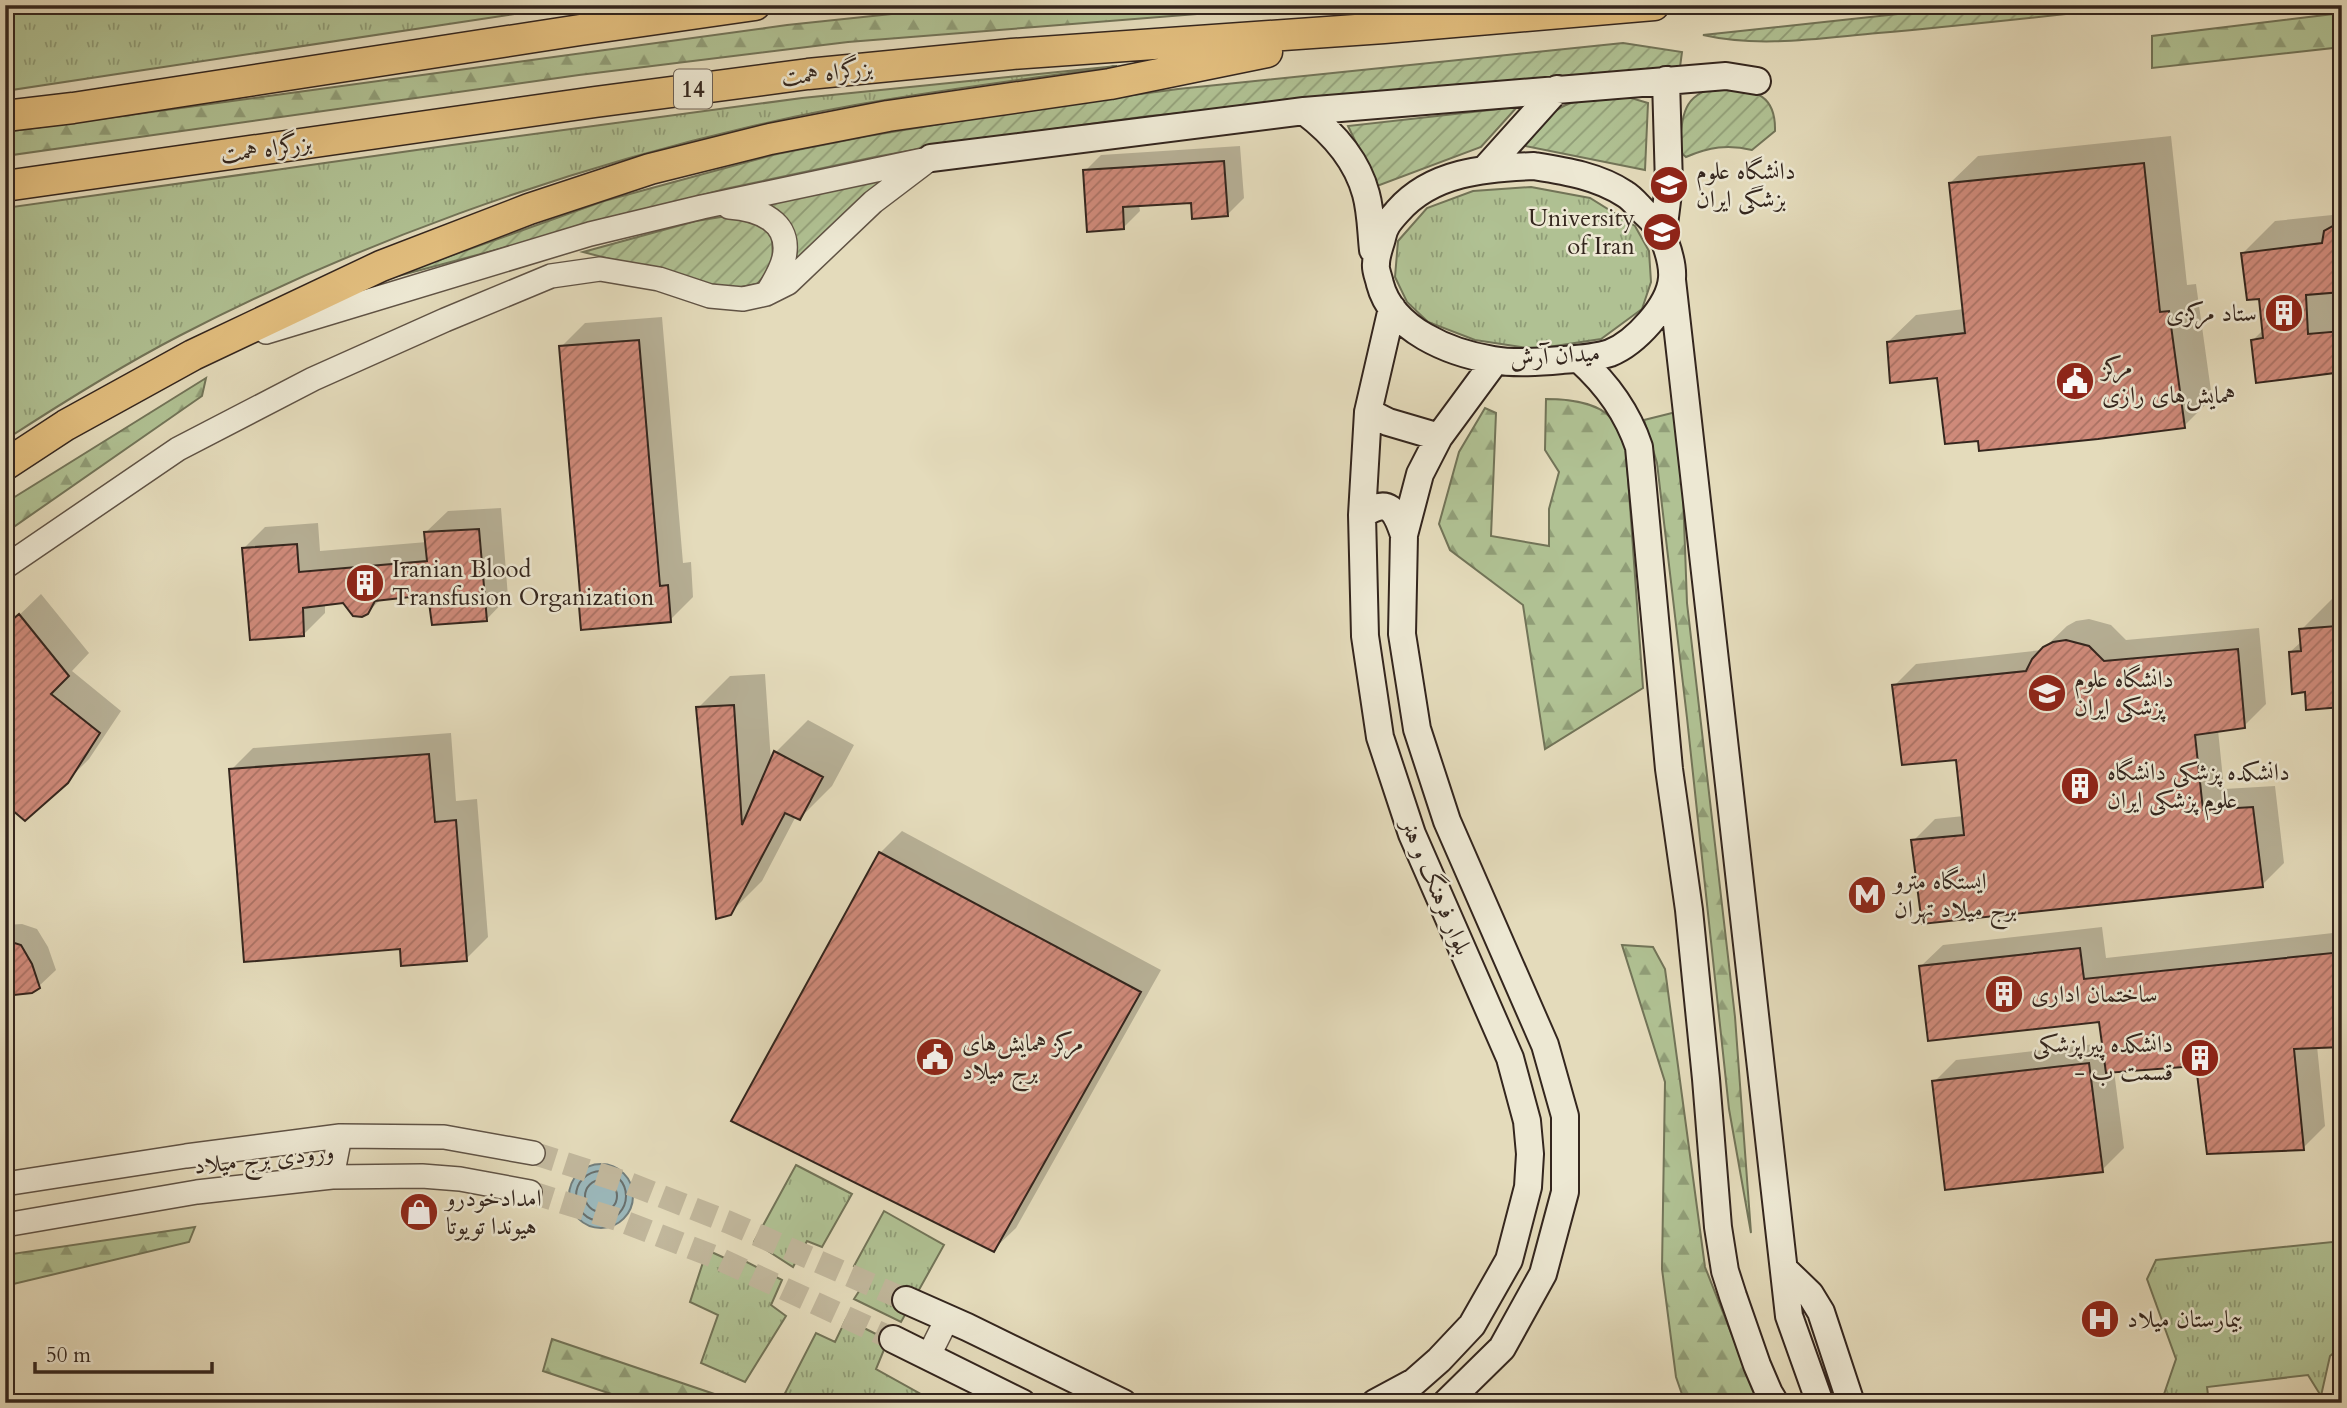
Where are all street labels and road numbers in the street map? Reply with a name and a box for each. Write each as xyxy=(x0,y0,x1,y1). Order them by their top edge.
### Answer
street label: بزرگراه همت xyxy=(780,52,874,94)
road number: 14 xyxy=(674,69,712,108)
street label: بزرگراه همت xyxy=(218,126,314,172)
street label: میدان آرش xyxy=(1509,336,1601,376)
street label: بلوار فرهنگ و هنر xyxy=(1391,811,1480,960)
street label: ورودی برج میلاد xyxy=(192,1135,336,1187)

